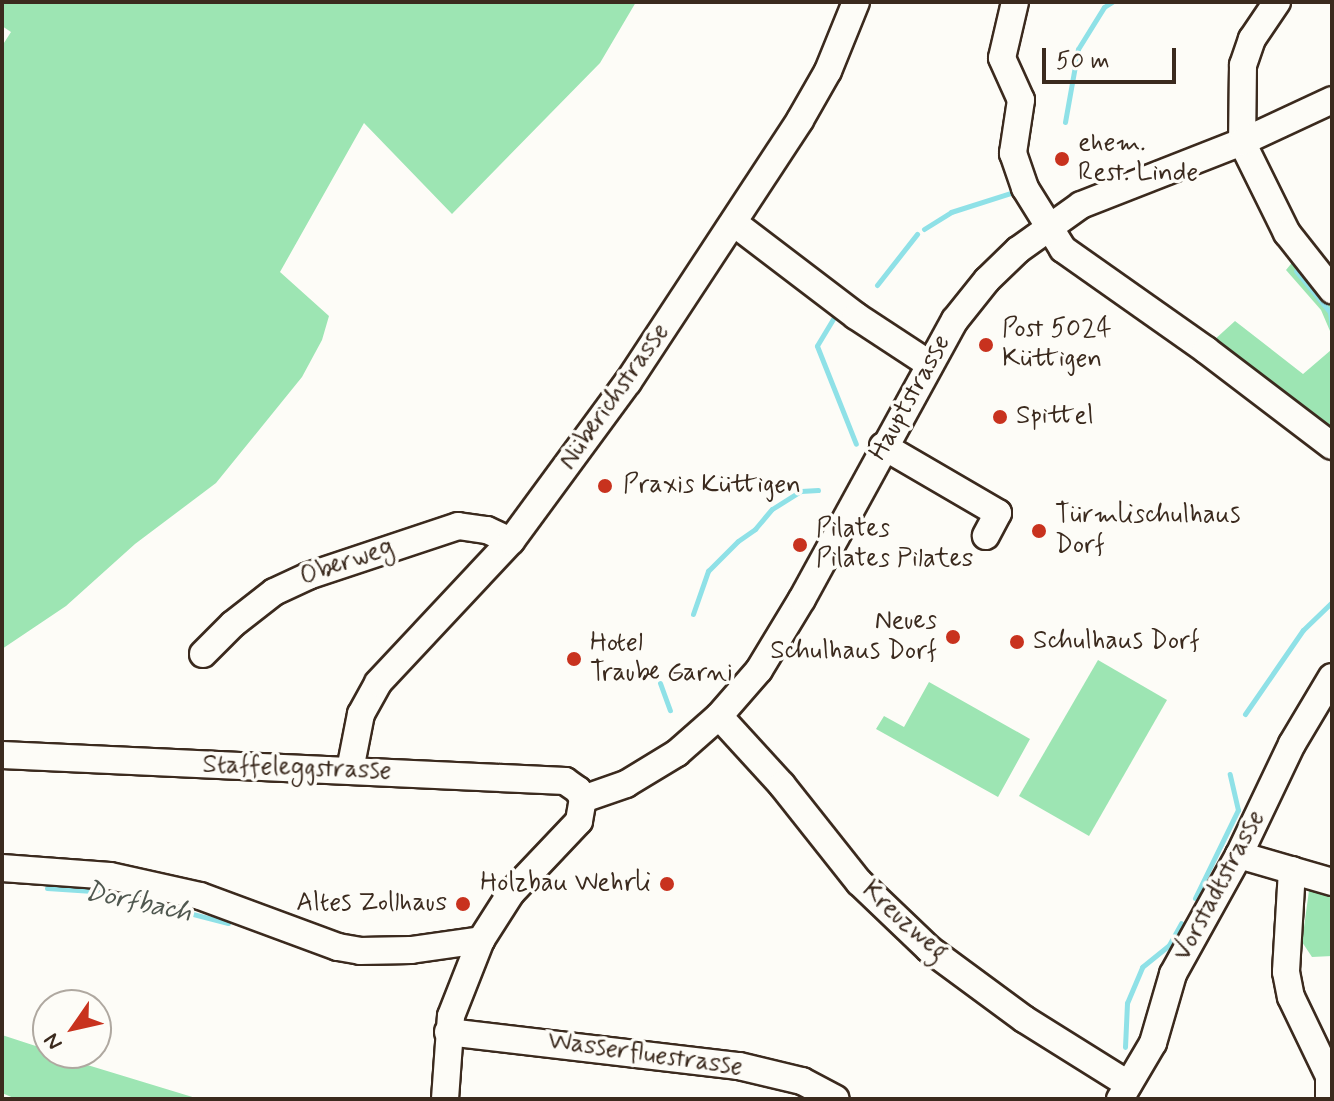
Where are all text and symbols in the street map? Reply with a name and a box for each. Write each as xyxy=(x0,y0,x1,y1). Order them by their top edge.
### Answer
scale bar xyxy=(1046,32,1180,82)
text: 50 m xyxy=(1056,46,1110,77)
place label: ehem. Rest. Linde xyxy=(1078,128,1198,190)
marker: ehem. Rest. Linde xyxy=(1053,150,1071,168)
place label: Post 5024 Küttigen xyxy=(1002,314,1112,376)
street label: Nüberichstrasse xyxy=(553,318,677,476)
street label: Hauptstrasse xyxy=(864,330,958,466)
marker: Post 5024 Küttigen xyxy=(977,336,995,354)
place label: Spittel xyxy=(1016,401,1094,433)
marker: Spittel xyxy=(991,408,1009,426)
place label: Praxis Küttigen xyxy=(623,470,802,502)
marker: Praxis Küttigen xyxy=(594,475,616,497)
place label: Türmlischulhaus Dorf xyxy=(1055,500,1241,562)
place label: Pilates Pilates Pilates xyxy=(816,514,971,576)
marker: Türmlischulhaus Dorf xyxy=(1030,522,1048,540)
street label: Oberweg xyxy=(296,532,398,594)
marker: Pilates Pilates Pilates xyxy=(791,536,809,554)
place label: Neues Schulhaus Dorf xyxy=(770,606,937,668)
place label: Schulhaus Dorf xyxy=(1033,626,1200,658)
place label: Hotel Traube Garni xyxy=(590,628,733,690)
marker: Neues Schulhaus Dorf xyxy=(944,628,962,646)
marker: Schulhaus Dorf xyxy=(1008,633,1026,651)
marker: Hotel Traube Garni xyxy=(565,650,583,668)
street label: Staffeleggstrasse xyxy=(202,750,392,788)
street label: Vorstadtstrasse xyxy=(1167,805,1273,967)
place label: Holzbau Wehrli xyxy=(480,868,651,900)
water label: Dorfbach xyxy=(81,875,195,931)
marker: Holzbau Wehrli xyxy=(658,875,676,893)
street label: Kreuzweg xyxy=(855,875,953,969)
place label: Altes Zollhaus xyxy=(291,888,447,920)
marker: Altes Zollhaus xyxy=(454,895,472,913)
north arrow xyxy=(32,989,112,1069)
street label: Wasserfluestrasse xyxy=(546,1026,744,1084)
text: N xyxy=(38,1027,69,1055)

